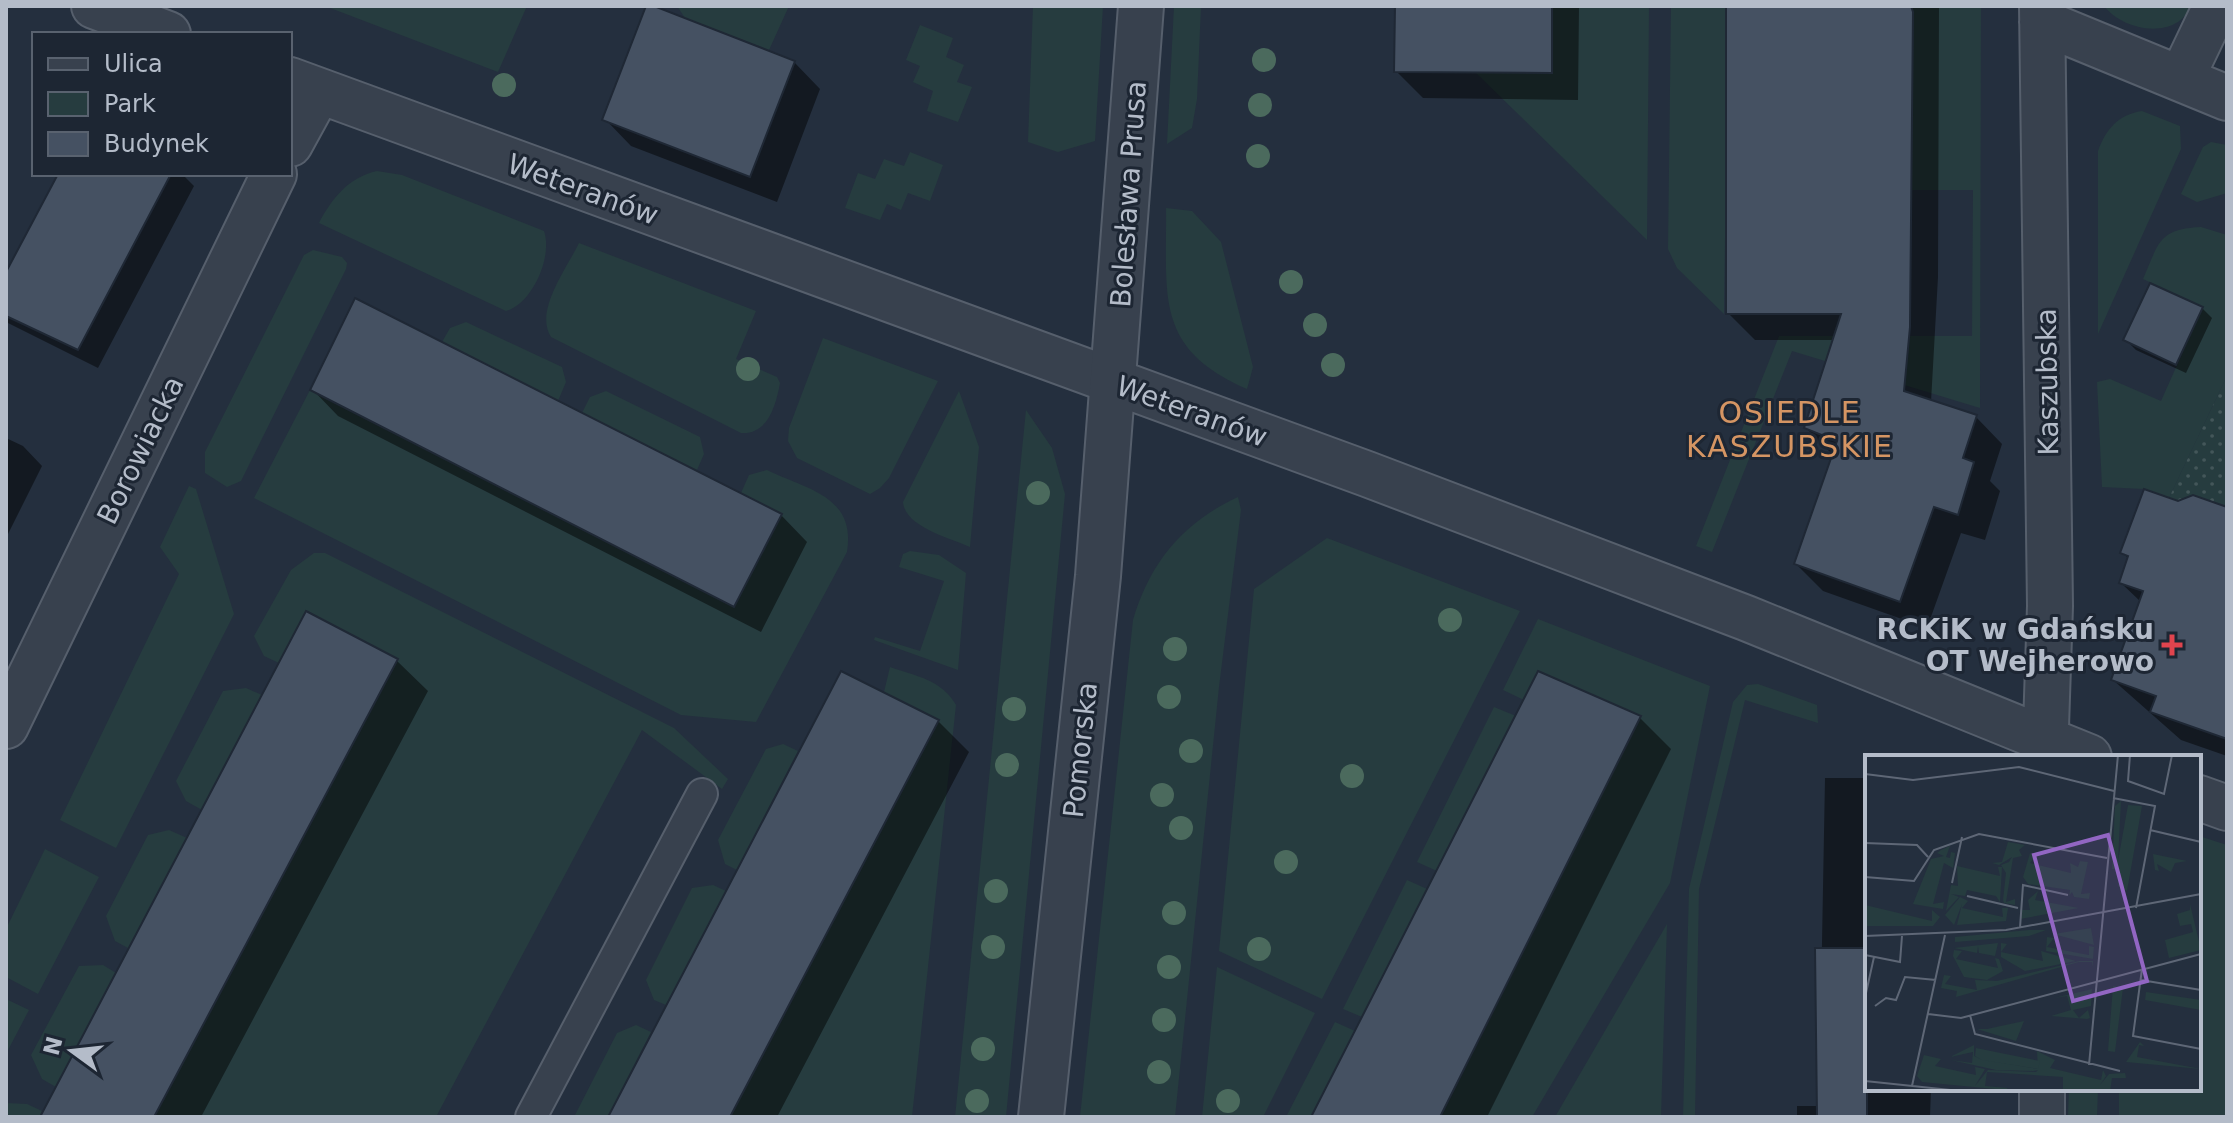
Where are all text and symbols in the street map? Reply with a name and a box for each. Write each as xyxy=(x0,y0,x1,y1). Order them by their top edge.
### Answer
legend xyxy=(32,32,292,176)
text: Ulica xyxy=(104,50,163,78)
street label: Bolesława Prusa xyxy=(1104,79,1153,309)
text: Park xyxy=(104,90,156,118)
text: Budynek xyxy=(104,130,209,158)
street label: Weteranów xyxy=(503,147,663,232)
street label: Kaszubska xyxy=(2030,308,2065,456)
street label: Weteranów xyxy=(1112,369,1272,454)
street label: Borowiacka xyxy=(90,371,190,530)
district label: OSIEDLE KASZUBSKIE xyxy=(1686,395,1894,464)
place label: RCKiK w Gdańsku OT Wejherowo xyxy=(1876,613,2154,678)
marker: RCKiK w Gdańsku OT Wejherowo xyxy=(2161,634,2183,656)
street label: Pomorska xyxy=(1057,680,1104,820)
inset map xyxy=(1865,755,2201,1091)
north arrow xyxy=(32,1011,112,1091)
text: N xyxy=(39,1034,68,1058)

